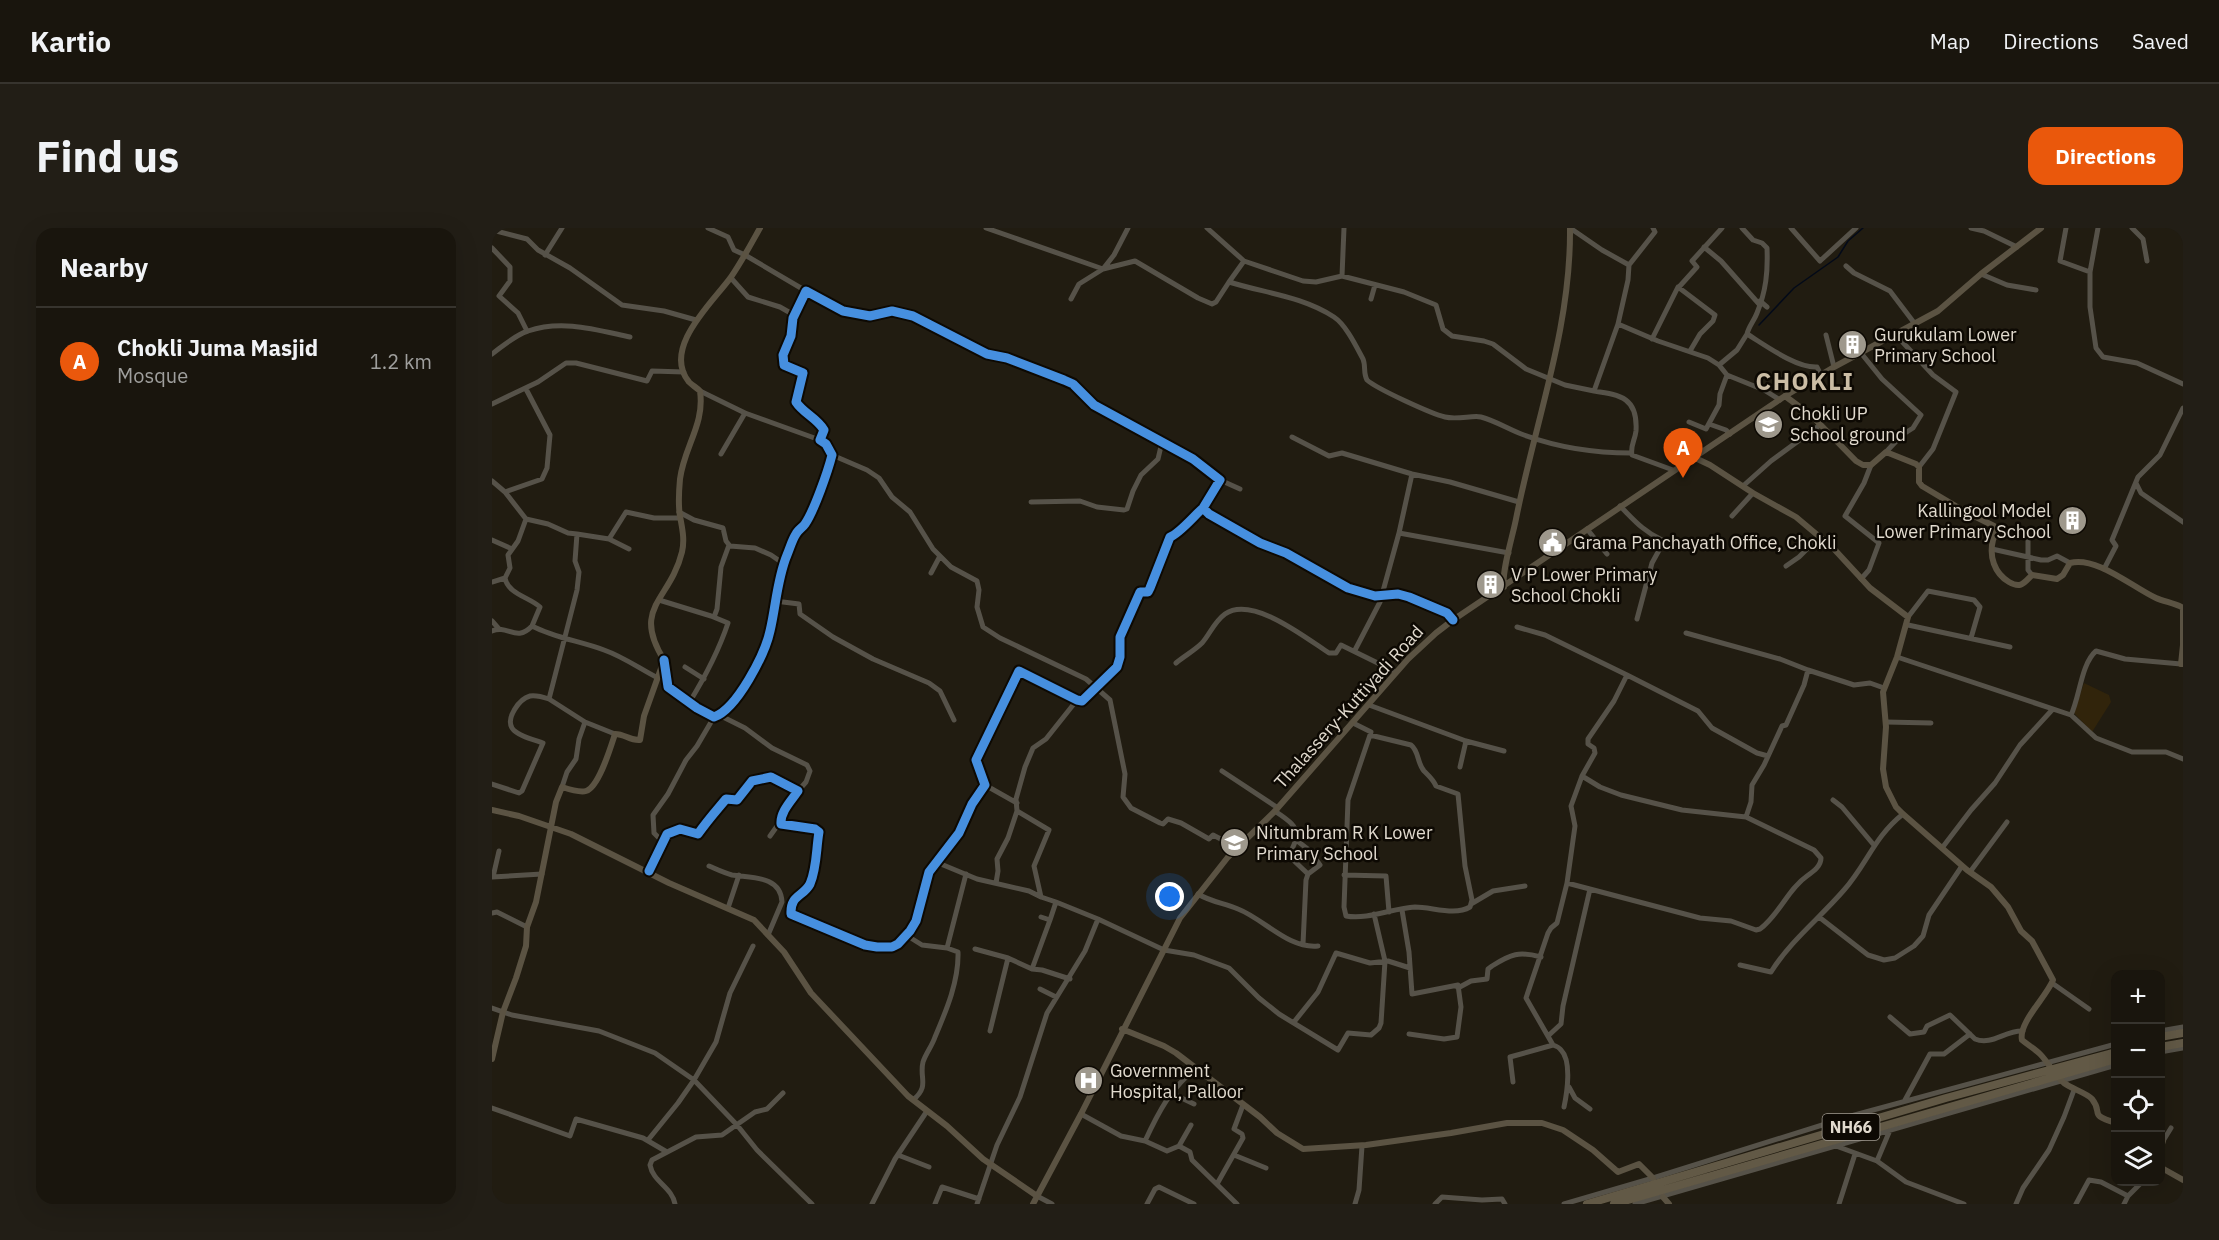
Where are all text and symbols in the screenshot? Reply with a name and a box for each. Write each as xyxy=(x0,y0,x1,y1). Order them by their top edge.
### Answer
text: Kartio xyxy=(30,23,111,60)
text: Map xyxy=(1930,27,1970,55)
text: Directions xyxy=(2003,27,2099,55)
text: Saved xyxy=(2132,27,2189,55)
button: Directions xyxy=(2028,127,2183,185)
text: Find us xyxy=(36,129,179,184)
text: Nearby xyxy=(60,250,148,284)
place label: Gurukulam Lower Primary School xyxy=(1874,323,2017,367)
building icon: Gurukulam Lower Primary School xyxy=(1837,329,1869,361)
text: Chokli Juma Masjid xyxy=(117,333,318,362)
text: A xyxy=(73,348,86,375)
text: 1.2 km xyxy=(370,348,432,375)
text: Mosque xyxy=(117,362,188,389)
district label: CHOKLI xyxy=(1756,365,1854,397)
place label: Chokli UP School ground xyxy=(1790,402,1906,446)
school or university icon: Chokli UP School ground xyxy=(1753,408,1785,440)
pin: A xyxy=(1664,428,1702,478)
place label: Kallingool Model Lower Primary School xyxy=(1876,499,2051,543)
building icon: Kallingool Model Lower Primary School xyxy=(2056,505,2088,537)
public building icon: Grama Panchayath Office, Chokli xyxy=(1536,527,1568,559)
place label: Grama Panchayath Office, Chokli xyxy=(1573,531,1836,554)
place label: V P Lower Primary School Chokli xyxy=(1511,563,1658,607)
building icon: V P Lower Primary School Chokli xyxy=(1474,569,1506,601)
street label: Thalassery-Kuttiyadi Road xyxy=(1269,620,1428,793)
place label: Nitumbram R K Lower Primary School xyxy=(1256,821,1433,865)
school or university icon: Nitumbram R K Lower Primary School xyxy=(1219,827,1251,859)
your location xyxy=(1155,882,1184,911)
map controls xyxy=(2111,970,2165,1186)
button: + xyxy=(2111,970,2165,1024)
button: − xyxy=(2111,1024,2165,1078)
place label: Government Hospital, Palloor xyxy=(1110,1059,1244,1103)
hospital icon: Government Hospital, Palloor xyxy=(1073,1065,1105,1097)
button: locate xyxy=(2111,1078,2165,1132)
road number: NH66 xyxy=(1822,1114,1880,1140)
button: layers xyxy=(2111,1132,2165,1186)

